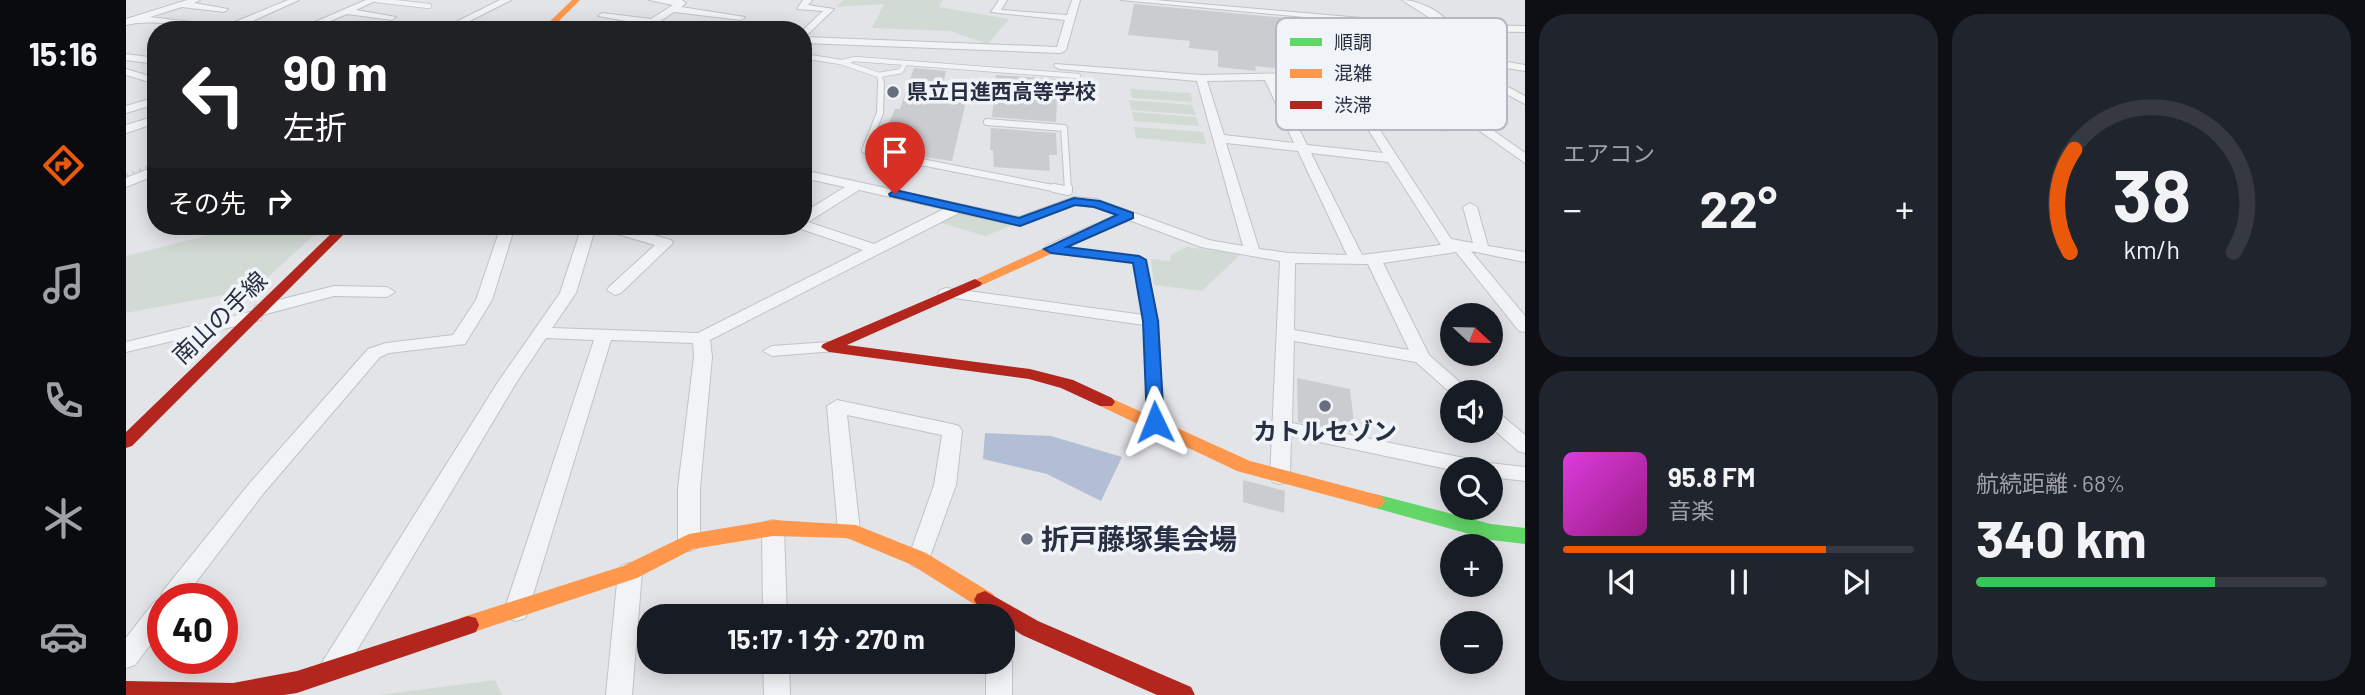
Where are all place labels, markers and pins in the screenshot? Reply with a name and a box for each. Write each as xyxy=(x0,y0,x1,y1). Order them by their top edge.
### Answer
place label: 県立日進西高等学校 xyxy=(907,78,1096,103)
marker: 県立日進西高等学校 xyxy=(885,84,901,100)
pin xyxy=(865,122,925,194)
marker: カトルセゾン xyxy=(1317,398,1333,414)
place label: カトルセゾン xyxy=(1253,416,1397,445)
place label: 折戸藤塚集会場 xyxy=(1041,521,1237,555)
marker: 折戸藤塚集会場 xyxy=(1019,531,1035,547)

